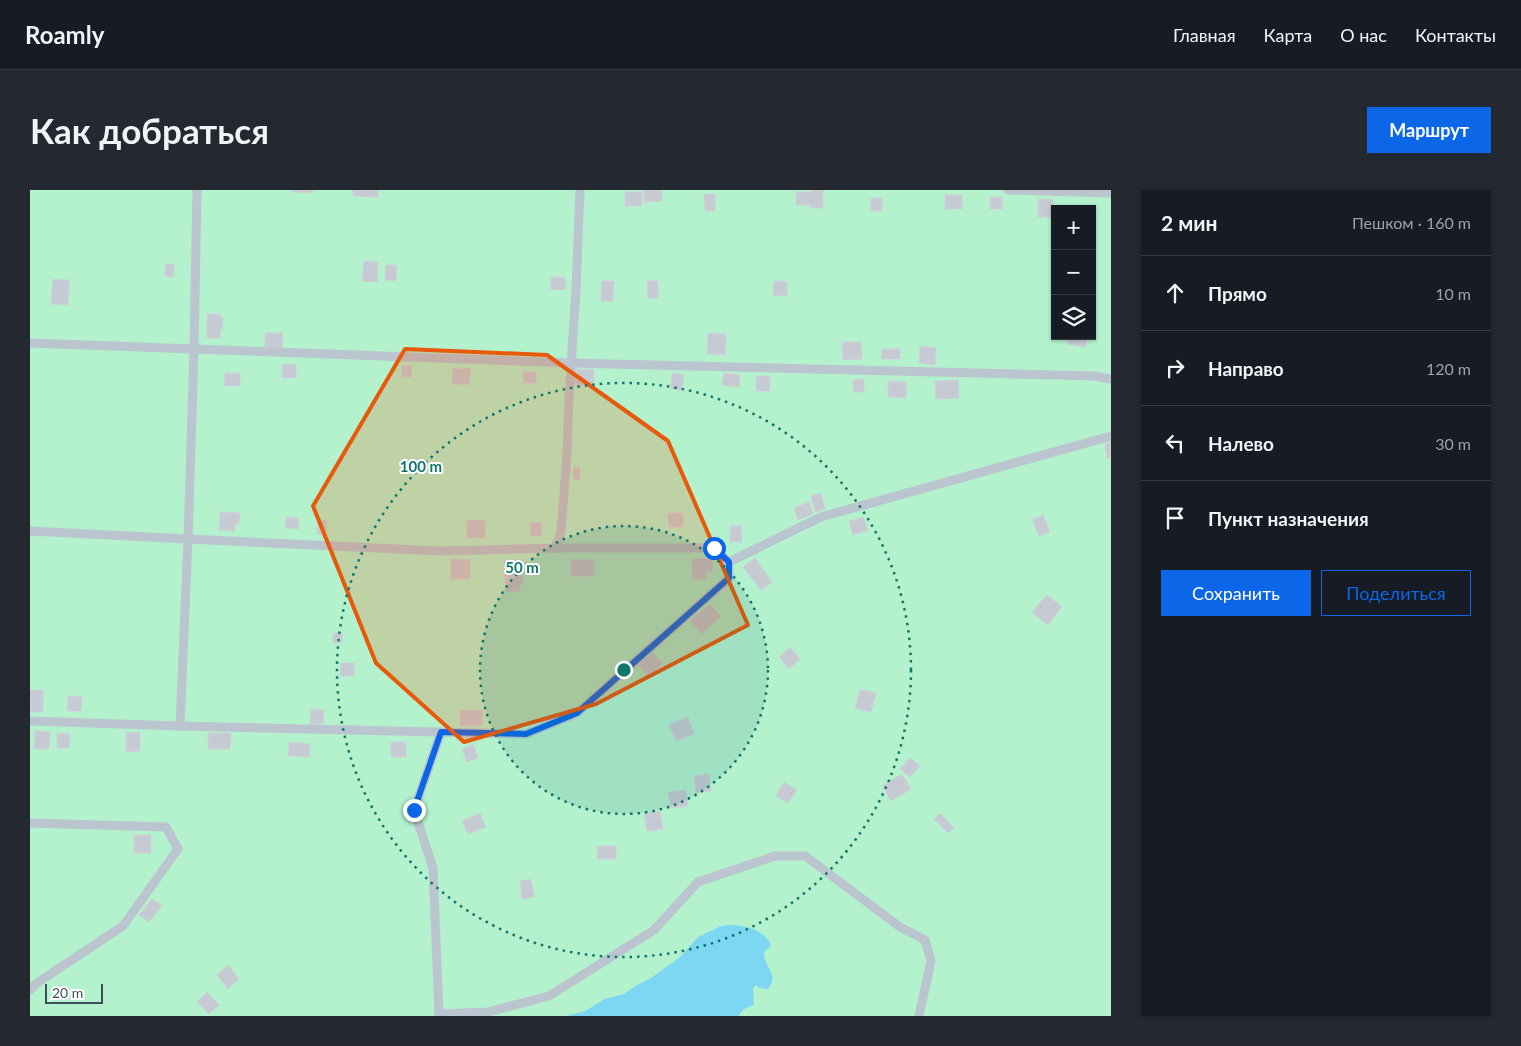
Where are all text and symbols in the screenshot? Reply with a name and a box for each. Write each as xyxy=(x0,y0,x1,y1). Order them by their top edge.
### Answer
text: Roamly xyxy=(25,20,104,49)
text: Главная xyxy=(1173,24,1236,46)
text: Карта xyxy=(1264,24,1312,46)
text: О нас xyxy=(1340,24,1387,46)
text: Контакты xyxy=(1415,24,1496,46)
button: Маршрут xyxy=(1367,107,1491,153)
text: Как добраться xyxy=(30,109,269,151)
map controls xyxy=(1051,205,1096,340)
button: + xyxy=(1051,205,1096,250)
text: 2 мин xyxy=(1161,210,1218,235)
text: Пешком · 160 m xyxy=(1352,213,1471,232)
button: − xyxy=(1051,250,1096,295)
icon: ahead xyxy=(1161,279,1189,307)
text: Прямо xyxy=(1208,282,1267,305)
text: 10 m xyxy=(1435,284,1471,303)
button: layers xyxy=(1051,295,1096,340)
icon: right xyxy=(1161,354,1189,382)
text: Направо xyxy=(1208,357,1284,380)
text: 120 m xyxy=(1426,359,1471,378)
icon: left xyxy=(1161,429,1189,457)
text: Налево xyxy=(1208,432,1274,455)
text: 30 m xyxy=(1435,434,1471,453)
text: 100 m xyxy=(400,457,442,475)
icon: arrive xyxy=(1161,504,1189,532)
text: Пункт назначения xyxy=(1208,507,1369,530)
route start xyxy=(703,537,726,560)
text: 50 m xyxy=(505,558,539,576)
button: Сохранить xyxy=(1161,570,1311,616)
button: Поделиться xyxy=(1321,570,1471,616)
centre of rings xyxy=(615,661,633,679)
route end xyxy=(403,799,426,822)
scale bar xyxy=(45,981,102,1004)
text: 20 m xyxy=(52,984,83,1001)

